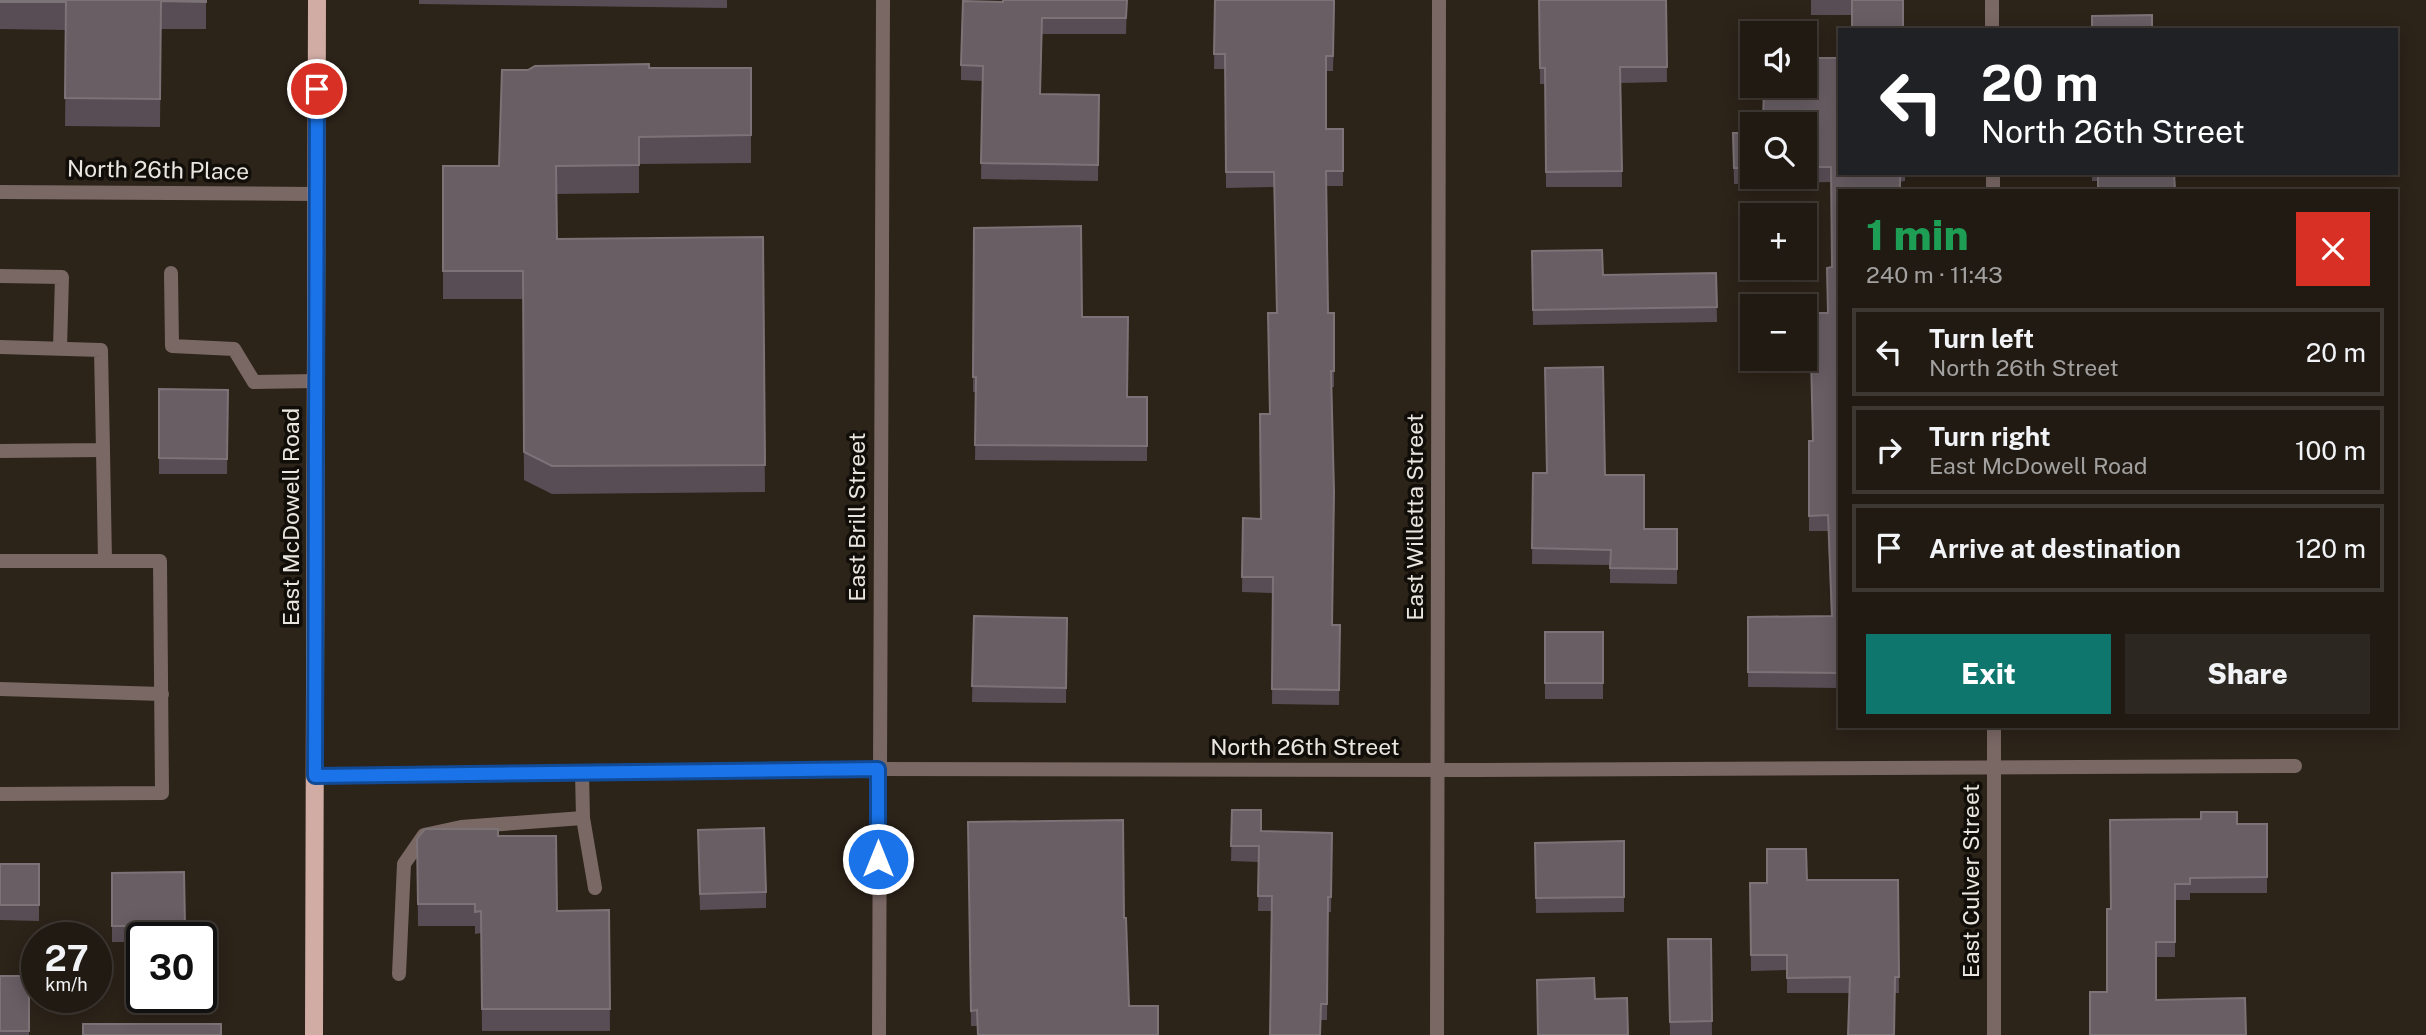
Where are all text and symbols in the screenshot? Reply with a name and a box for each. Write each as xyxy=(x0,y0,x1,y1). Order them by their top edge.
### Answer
map controls xyxy=(1740,21,1817,371)
button: sound xyxy=(1740,21,1817,98)
text: 20 m xyxy=(1981,54,2099,112)
icon: left xyxy=(1866,56,1957,147)
pin xyxy=(287,59,347,119)
icon: arrive xyxy=(298,70,336,108)
button: search xyxy=(1740,112,1817,189)
text: North 26th Street xyxy=(1981,113,2245,150)
street label: North 26th Place xyxy=(67,154,249,185)
button: + xyxy=(1740,203,1817,280)
text: 1 min xyxy=(1866,210,1969,259)
button: close xyxy=(2296,212,2370,286)
text: 240 m · 11:43 xyxy=(1866,261,2003,288)
button: − xyxy=(1740,294,1817,371)
text: Turn left xyxy=(1929,323,2034,354)
icon: left xyxy=(1870,333,1908,371)
text: 20 m xyxy=(2306,337,2366,368)
text: North 26th Street xyxy=(1929,354,2119,381)
street label: East McDowell Road xyxy=(277,408,304,626)
street label: East Willetta Street xyxy=(1401,413,1428,621)
text: Turn right xyxy=(1929,421,2051,452)
icon: right xyxy=(1870,431,1908,469)
street label: East Brill Street xyxy=(843,432,870,602)
text: 100 m xyxy=(2295,435,2366,466)
text: East McDowell Road xyxy=(1929,452,2147,479)
icon: arrive xyxy=(1870,529,1908,567)
text: Arrive at destination xyxy=(1929,533,2181,564)
text: 120 m xyxy=(2295,533,2366,564)
button: Exit xyxy=(1866,634,2111,714)
button: Share xyxy=(2125,634,2370,714)
street label: North 26th Street xyxy=(1210,733,1400,760)
street label: East Culver Street xyxy=(1957,784,1984,978)
position arrow xyxy=(841,822,915,896)
speed limit sign: 30 xyxy=(126,922,217,1013)
text: 27 xyxy=(44,938,89,979)
text: km/h xyxy=(45,974,88,995)

